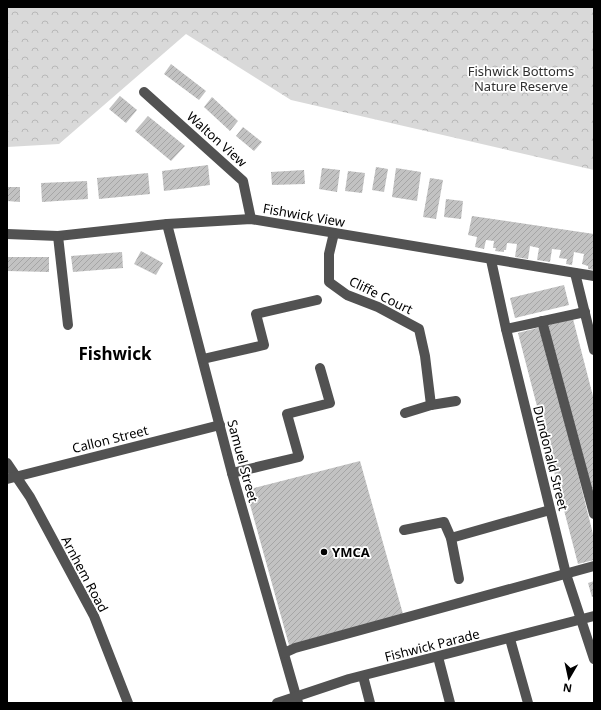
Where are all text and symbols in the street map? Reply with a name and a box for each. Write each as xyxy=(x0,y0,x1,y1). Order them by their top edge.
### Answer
park label: Fishwick Bottoms Nature Reserve xyxy=(468,62,574,95)
street label: Walton View xyxy=(183,107,251,171)
street label: Fishwick View xyxy=(262,199,347,231)
street label: Cliffe Court xyxy=(346,272,416,318)
district label: Fishwick xyxy=(79,342,152,365)
street label: Dundonald Street xyxy=(529,404,573,513)
street label: Samuel Street xyxy=(223,418,263,505)
street label: Callon Street xyxy=(70,421,150,457)
street label: Arnhem Road xyxy=(57,533,113,615)
place label: YMCA xyxy=(332,543,370,561)
marker: YMCA xyxy=(319,547,329,557)
street label: Fishwick Parade xyxy=(383,624,481,666)
north arrow xyxy=(549,658,589,698)
text: N xyxy=(562,680,573,696)

